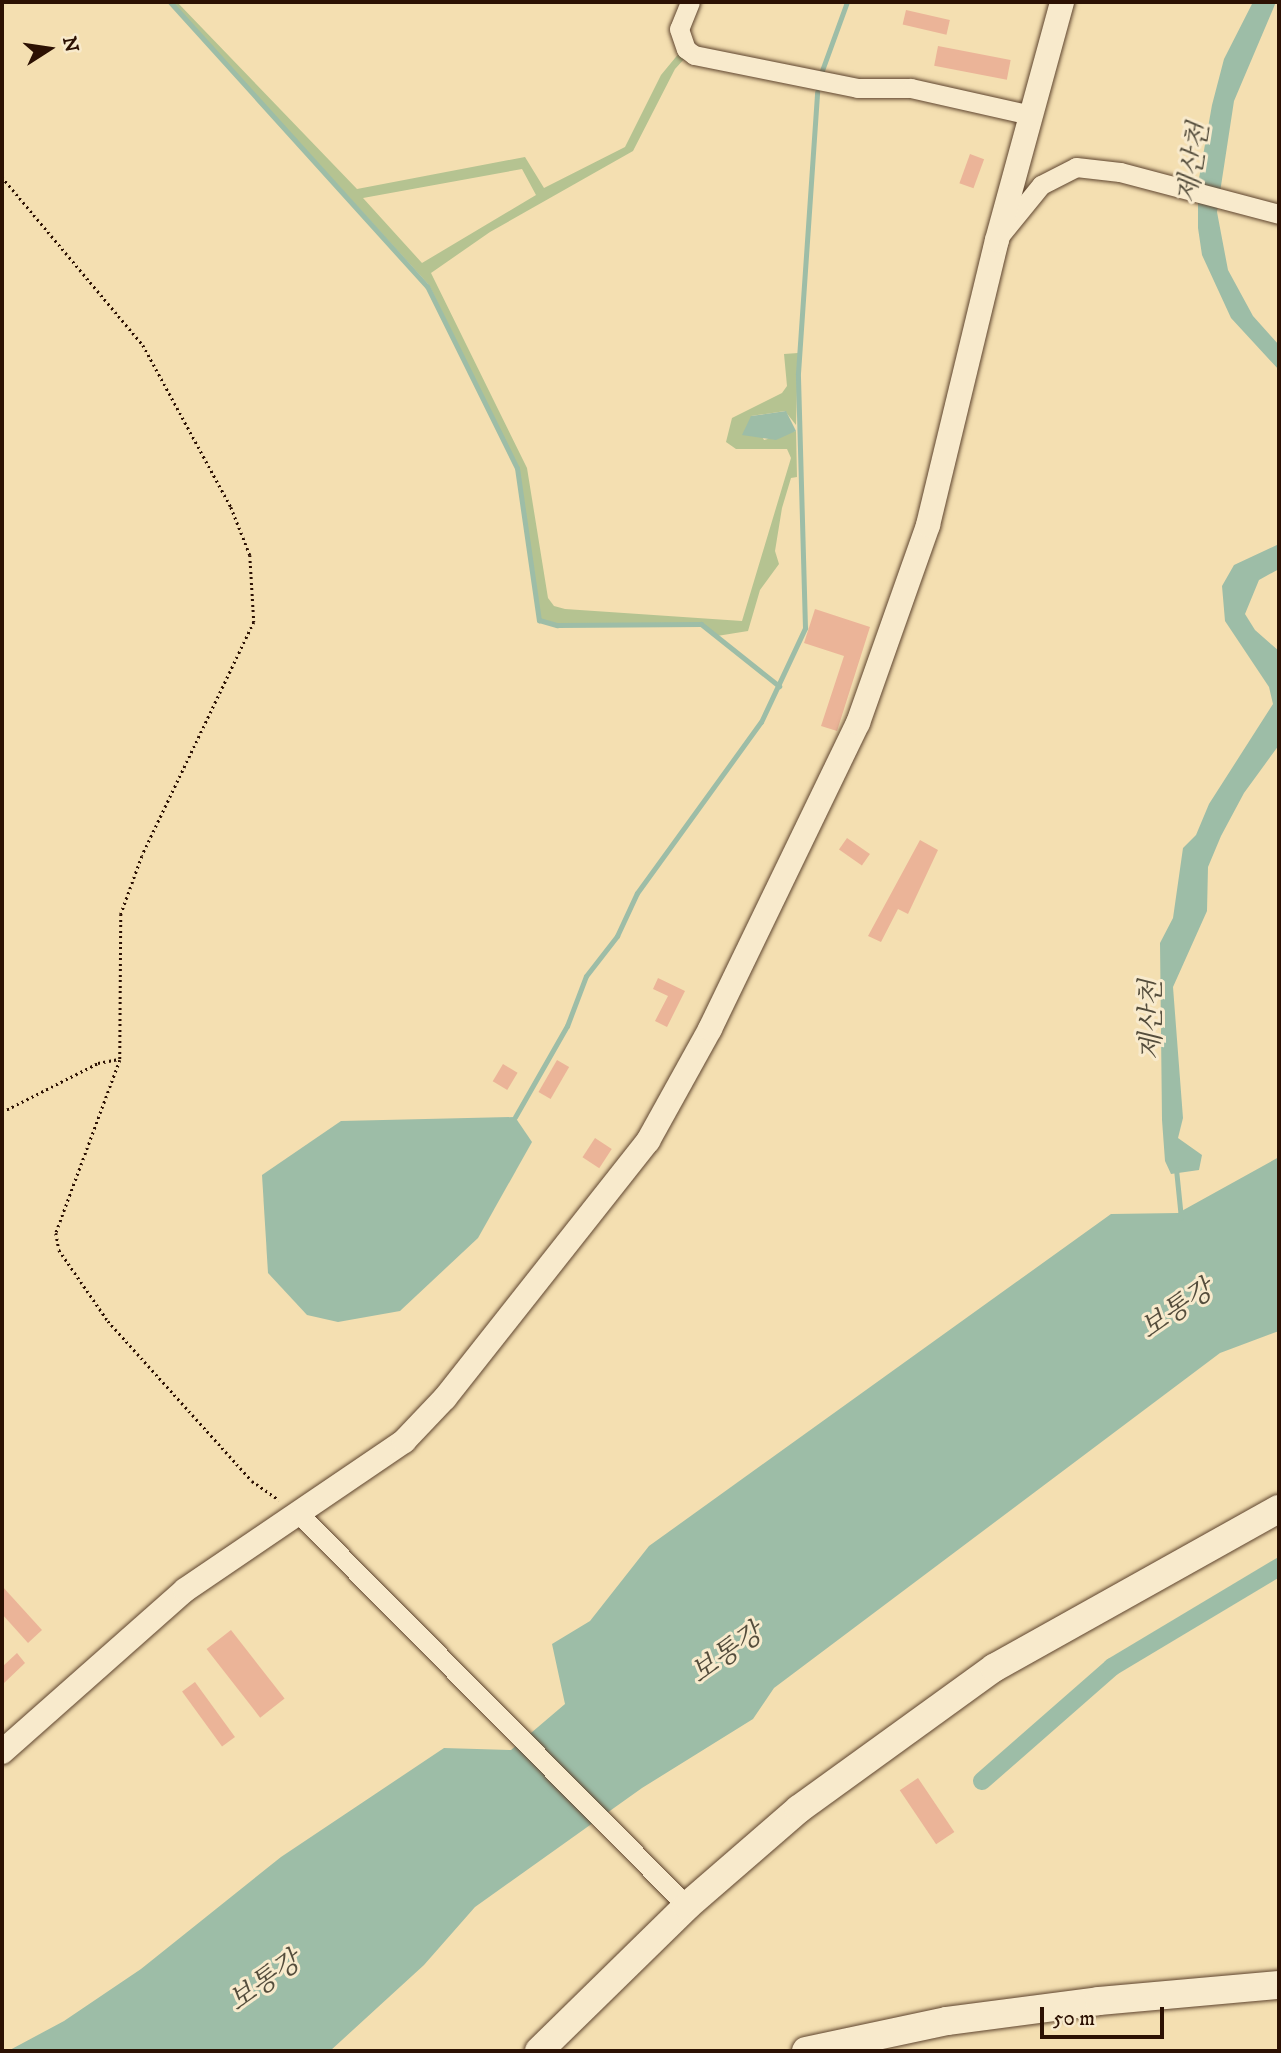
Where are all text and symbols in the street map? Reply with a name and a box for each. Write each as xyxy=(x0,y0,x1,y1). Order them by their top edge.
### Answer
north arrow xyxy=(14,14,84,84)
text: N xyxy=(57,34,83,55)
water label: 제산천 xyxy=(1171,120,1217,206)
water label: 제산천 xyxy=(1135,979,1169,1061)
water label: 보통강 xyxy=(1134,1273,1220,1347)
water label: 보통강 xyxy=(684,1617,770,1691)
water label: 보통강 xyxy=(222,1945,308,2019)
scale bar xyxy=(1043,1994,1167,2038)
text: 50 m xyxy=(1053,2006,1095,2032)

